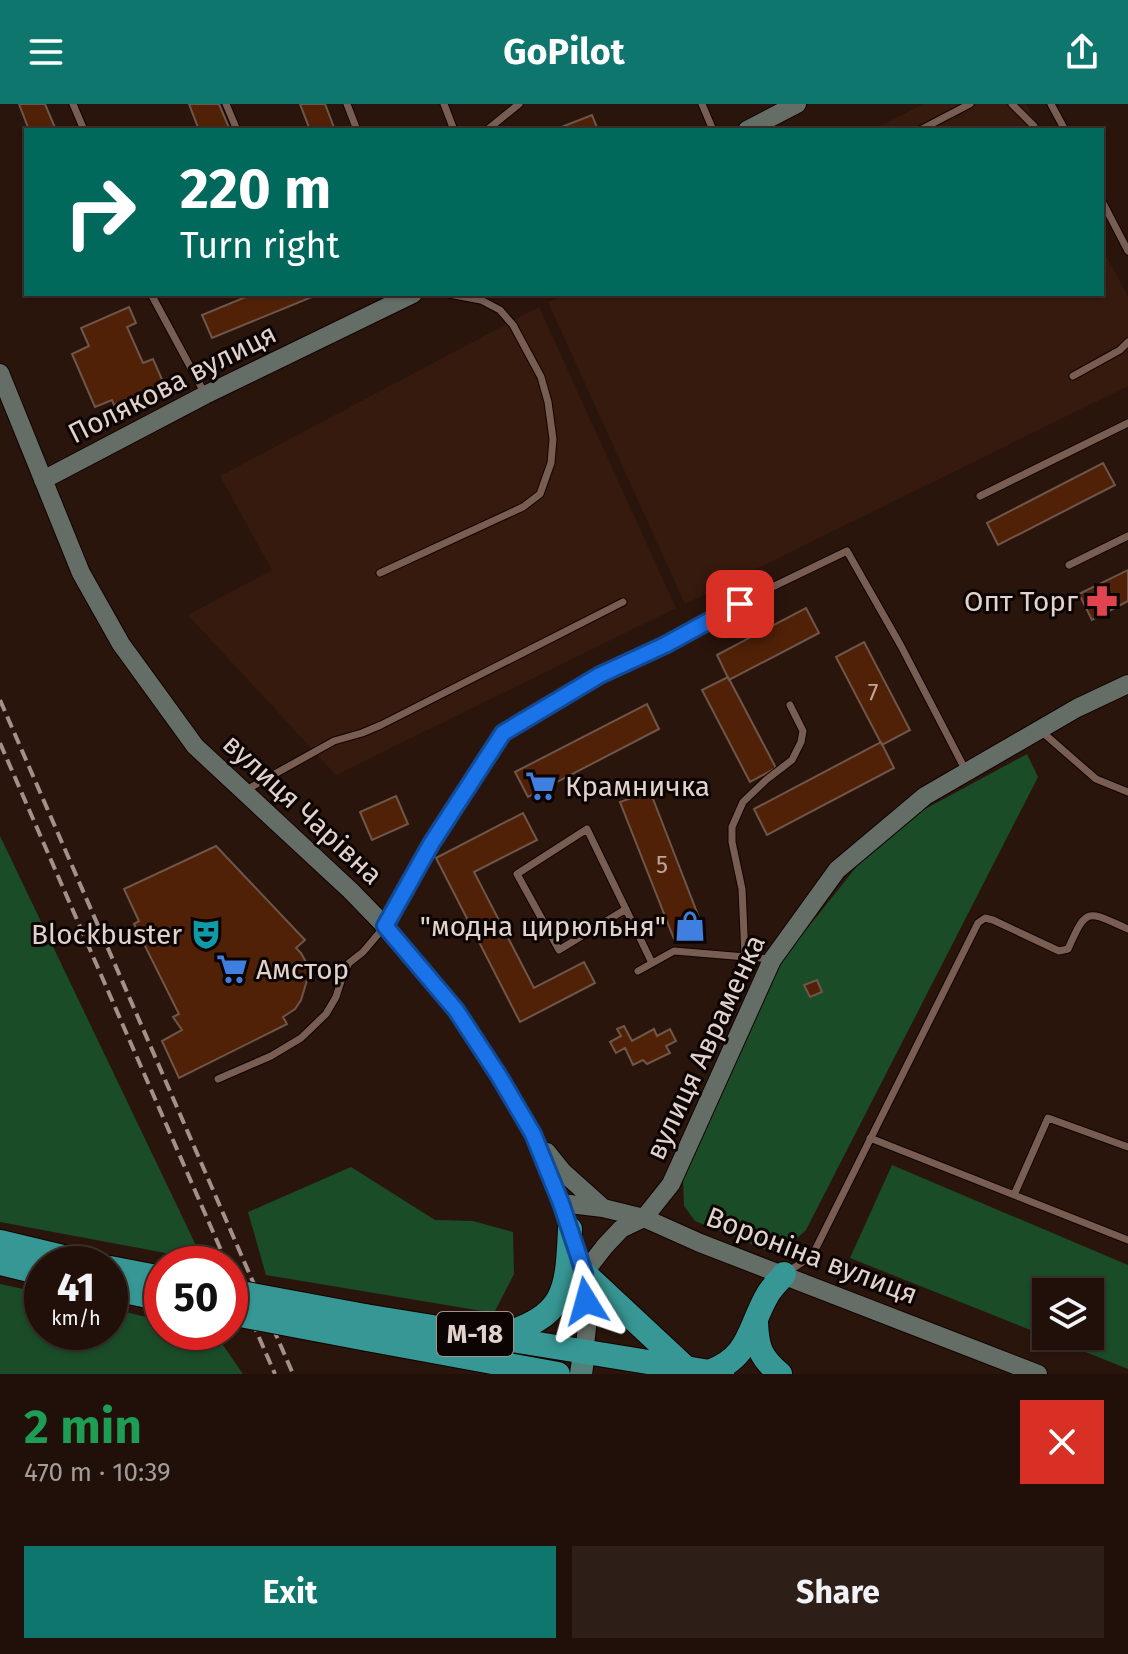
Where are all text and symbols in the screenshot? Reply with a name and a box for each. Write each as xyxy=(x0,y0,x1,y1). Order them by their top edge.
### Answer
icon: menu xyxy=(24,30,68,74)
text: GoPilot xyxy=(503,30,625,74)
icon: share xyxy=(1060,30,1104,74)
text: 220 m xyxy=(180,156,331,223)
icon: right xyxy=(48,160,152,264)
text: Turn right xyxy=(180,224,340,268)
street label: Полякова вулиця xyxy=(63,317,282,450)
pin xyxy=(706,570,774,638)
icon: arrive xyxy=(718,582,762,626)
pharmacy icon: Опт Торг xyxy=(1085,584,1119,618)
place label: Опт Торг xyxy=(964,585,1078,618)
house number: 7 xyxy=(868,679,878,707)
street label: вулиця Чарівна xyxy=(216,727,389,892)
supermarket icon: Крамничка xyxy=(524,769,558,803)
place label: Крамничка xyxy=(565,770,710,803)
house number: 5 xyxy=(656,851,668,879)
shop icon: "модна цирюльня" xyxy=(673,909,707,943)
place label: "модна цирюльня" xyxy=(420,910,666,943)
theatre icon: Blockbuster xyxy=(189,917,223,951)
place label: Blockbuster xyxy=(31,918,182,951)
street label: вулиця Авраменка xyxy=(639,929,772,1165)
supermarket icon: Амстор xyxy=(215,952,249,986)
place label: Амстор xyxy=(256,953,349,986)
street label: Вороніна вулиця xyxy=(701,1200,922,1311)
speed limit sign: 50 xyxy=(144,1246,248,1350)
position arrow xyxy=(544,1259,628,1343)
text: 41 xyxy=(57,1264,95,1312)
map controls xyxy=(1032,1278,1104,1350)
button: layers xyxy=(1032,1278,1104,1350)
text: km/h xyxy=(51,1306,101,1330)
road number: М-18 xyxy=(437,1312,513,1356)
text: 2 min xyxy=(24,1398,142,1456)
button: close xyxy=(1020,1400,1104,1484)
text: 470 m · 10:39 xyxy=(24,1457,171,1488)
button: Exit xyxy=(24,1546,556,1638)
button: Share xyxy=(572,1546,1104,1638)

